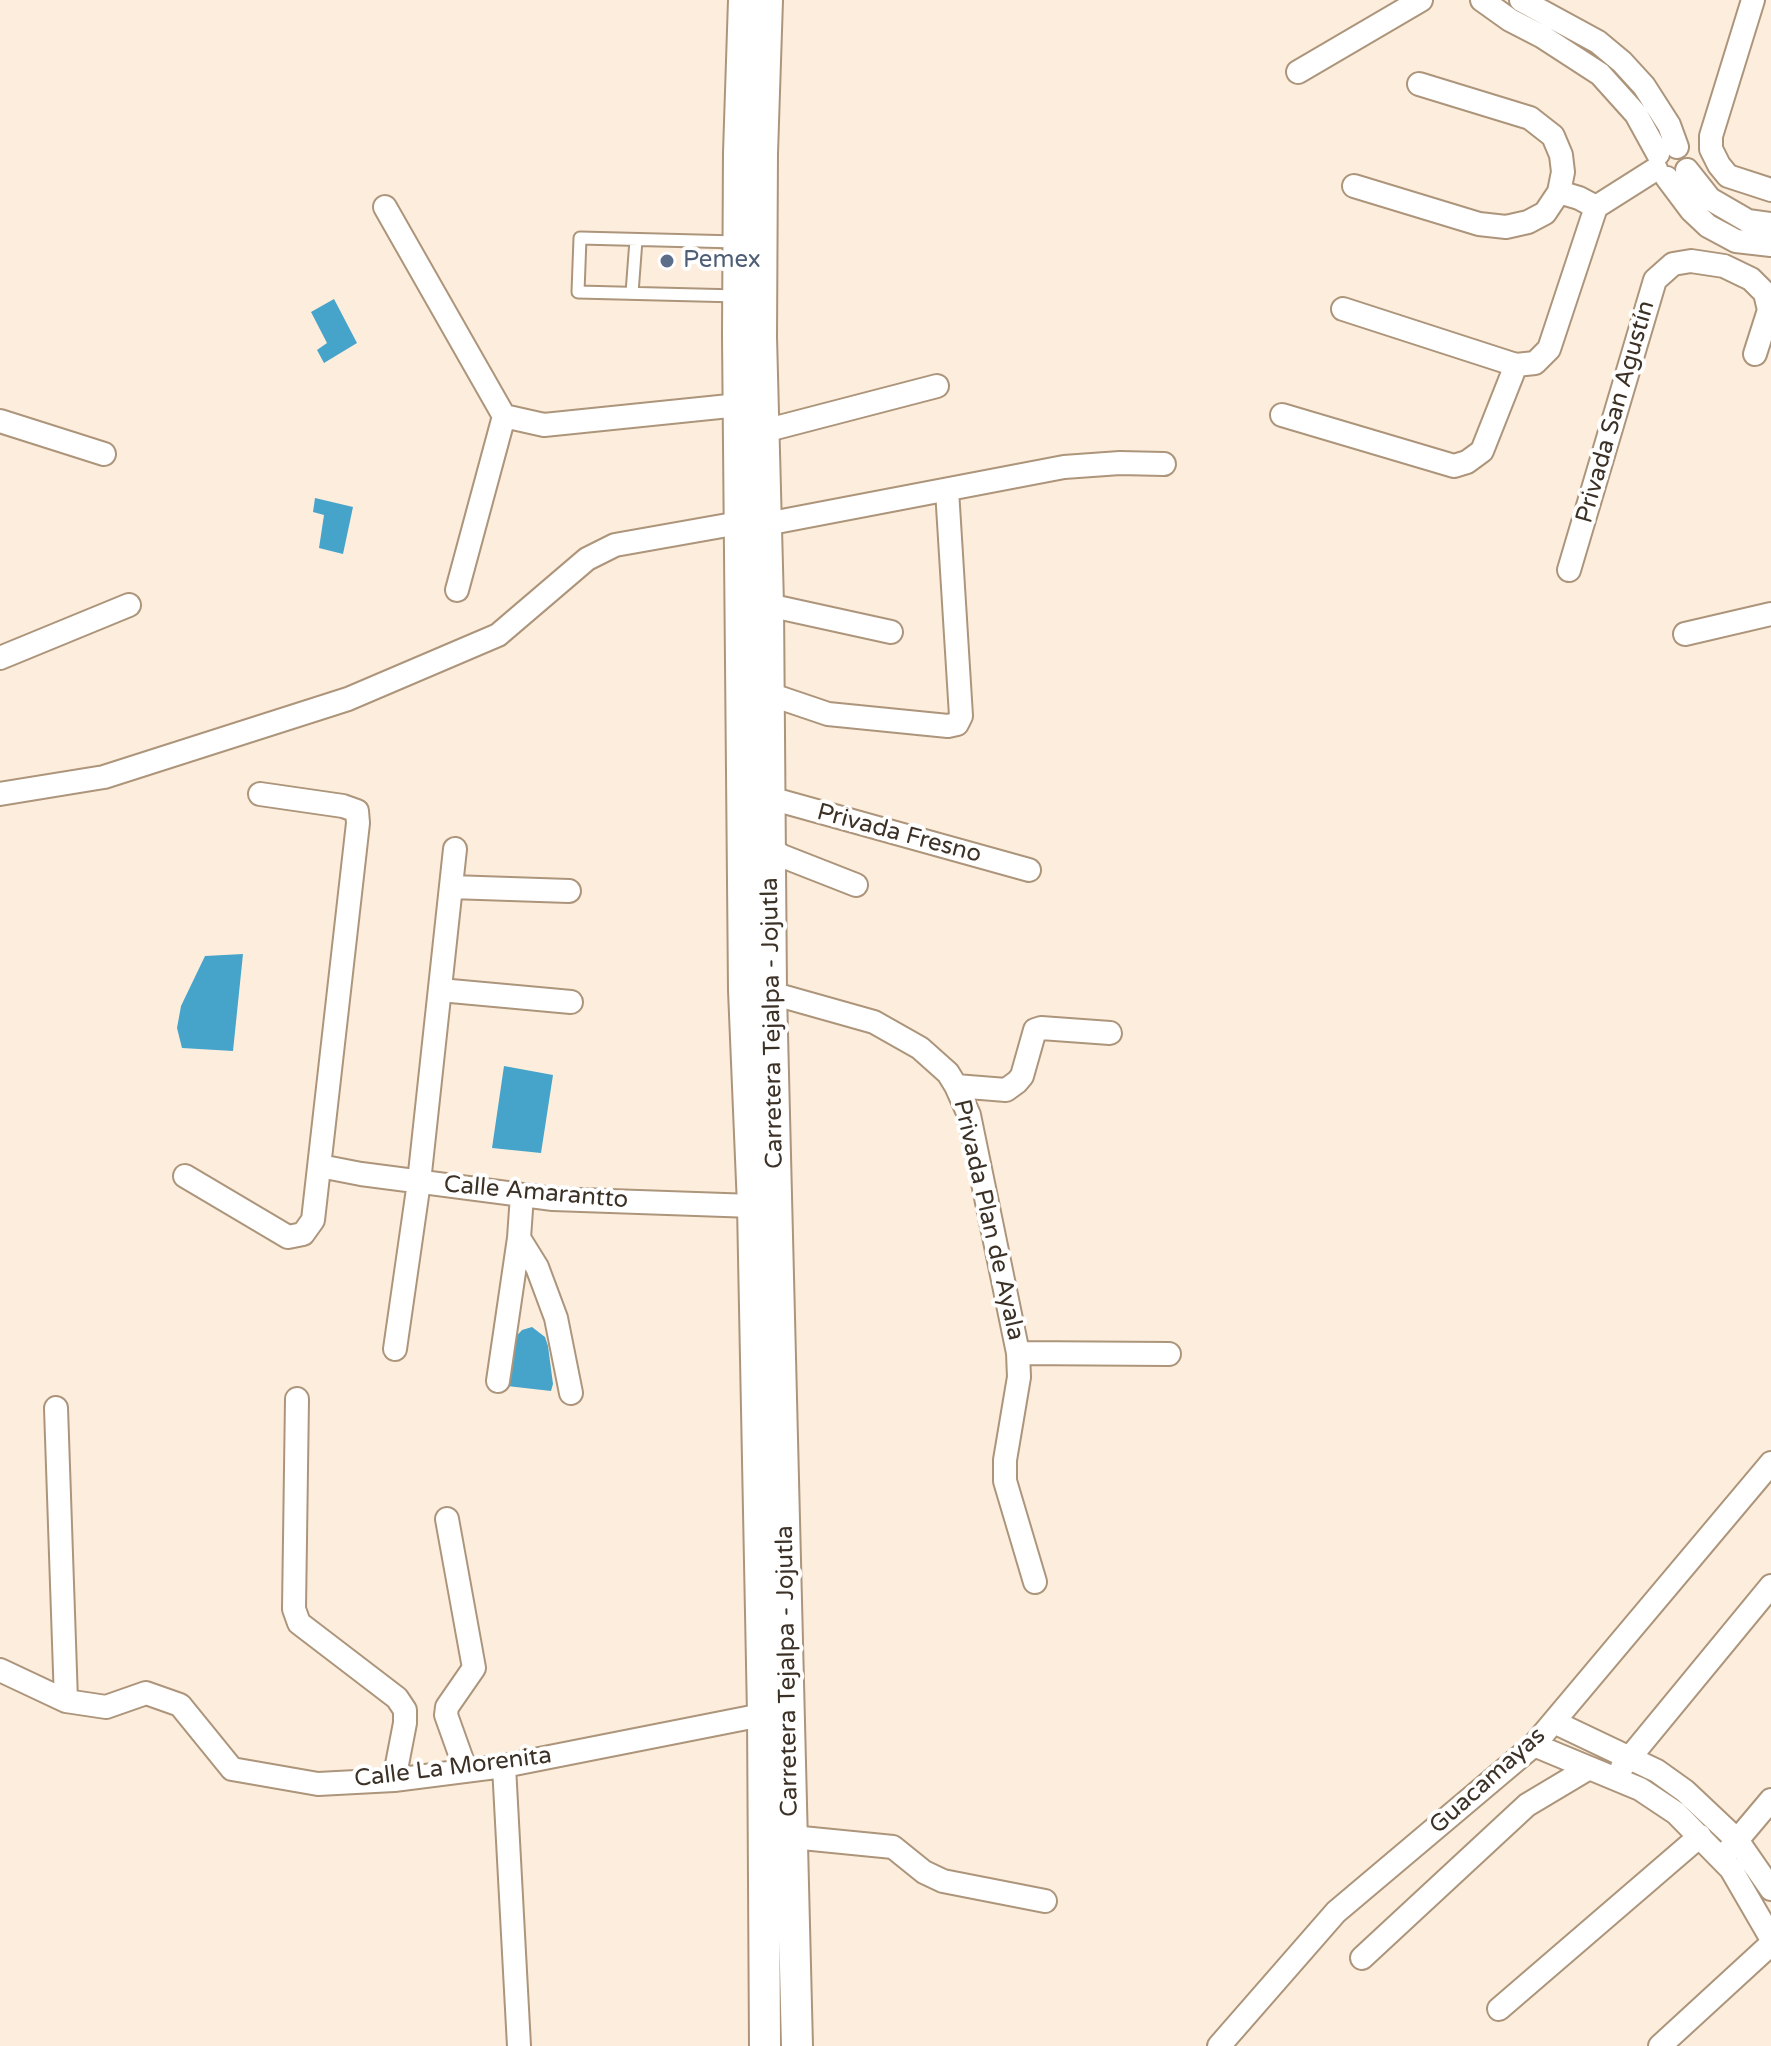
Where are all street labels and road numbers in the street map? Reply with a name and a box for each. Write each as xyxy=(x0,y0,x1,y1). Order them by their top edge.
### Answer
street label: Privada San Agustín xyxy=(1570,298,1662,526)
street label: Privada Fresno xyxy=(814,798,984,870)
street label: Carretera Tejalpa - Jojutla xyxy=(756,877,790,1169)
street label: Privada Plan de Ayala xyxy=(946,1097,1030,1343)
street label: Calle Amarantto xyxy=(443,1171,629,1215)
street label: Carretera Tejalpa - Jojutla xyxy=(771,1525,805,1817)
street label: Guacamayas xyxy=(1424,1722,1552,1840)
street label: Calle La Morenita xyxy=(353,1742,553,1794)

